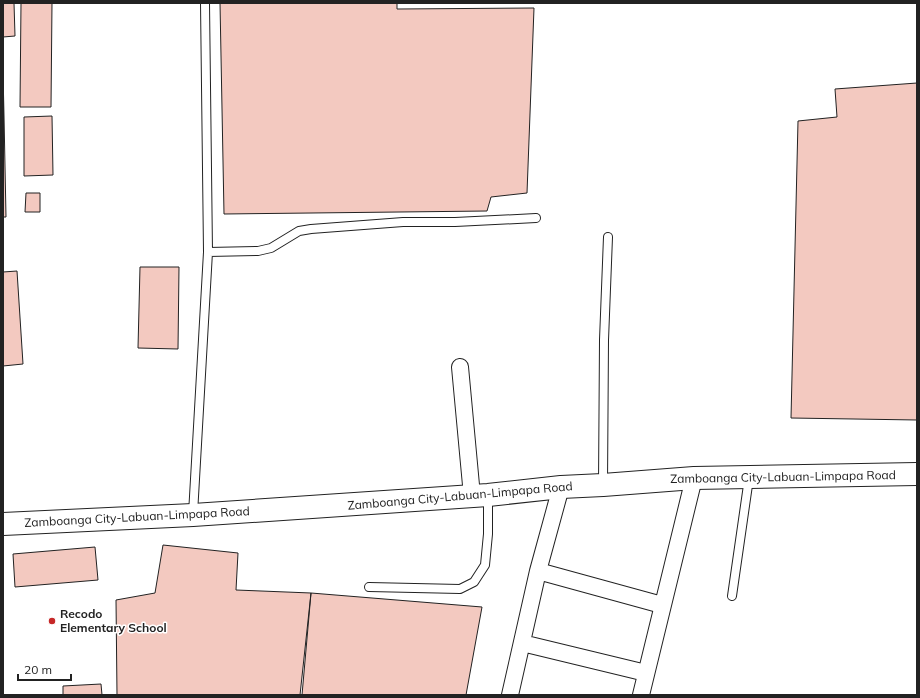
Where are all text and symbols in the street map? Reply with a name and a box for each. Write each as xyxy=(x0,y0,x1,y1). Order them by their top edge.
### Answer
street label: Zamboanga City-Labuan-Limpapa Road xyxy=(670,467,896,486)
street label: Zamboanga City-Labuan-Limpapa Road xyxy=(347,478,573,513)
street label: Zamboanga City-Labuan-Limpapa Road xyxy=(24,503,250,530)
place label: Recodo Elementary School xyxy=(60,606,167,635)
marker: Recodo Elementary School xyxy=(47,616,57,626)
scale bar xyxy=(18,656,71,682)
text: 20 m xyxy=(24,662,52,677)

